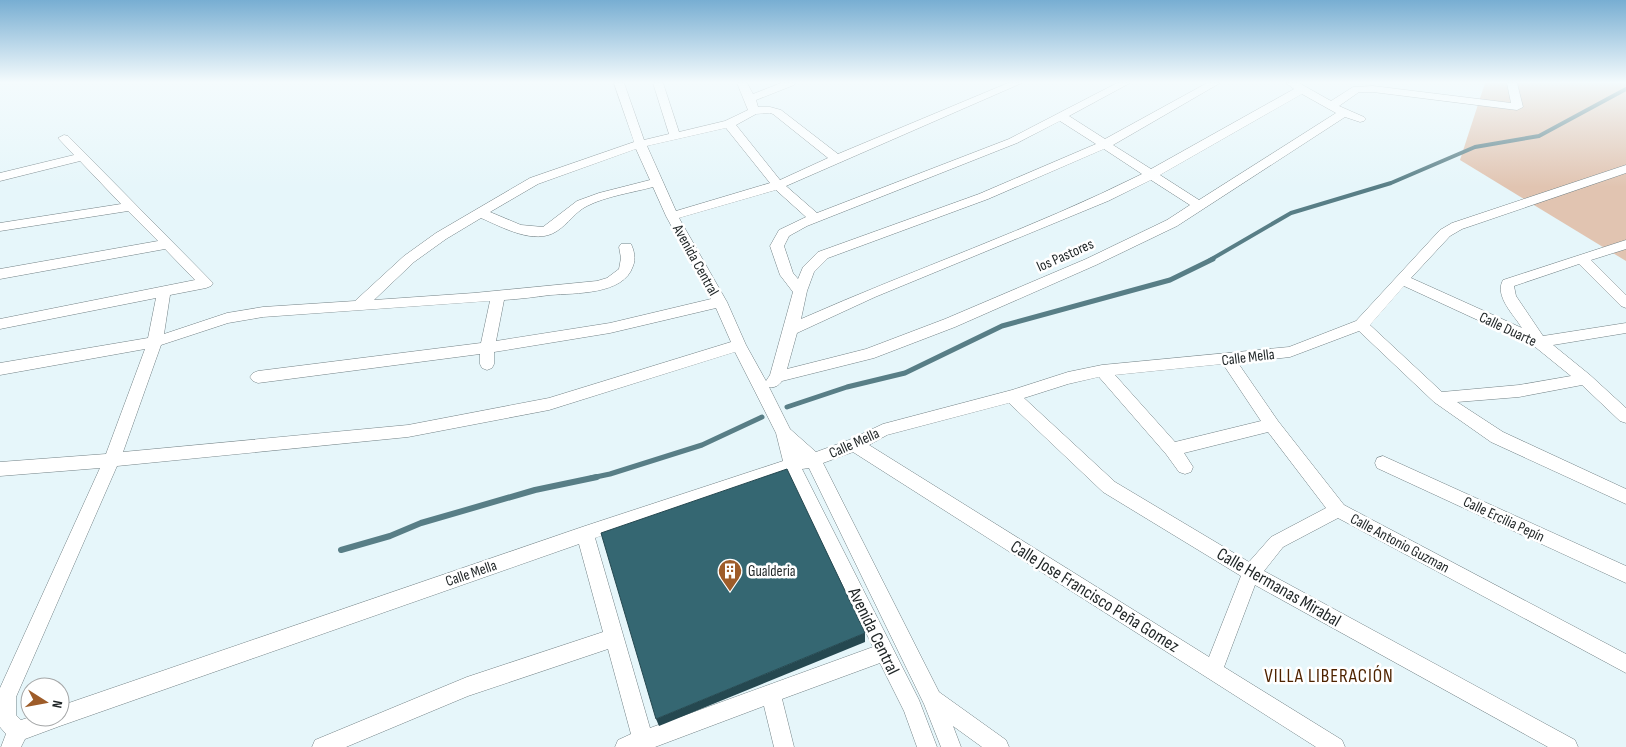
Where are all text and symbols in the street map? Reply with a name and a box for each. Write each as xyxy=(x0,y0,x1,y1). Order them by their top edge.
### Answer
street label: Avenida Central xyxy=(668,220,723,299)
street label: los Pastores xyxy=(1034,235,1097,276)
street label: Calle Duarte xyxy=(1476,308,1540,351)
street label: Calle Mella xyxy=(1221,345,1276,370)
street label: Calle Mella xyxy=(826,424,883,463)
street label: Calle Ercilia Pepín xyxy=(1460,492,1548,547)
street label: Calle Antonio Guzman xyxy=(1347,509,1453,578)
street label: Calle Jose Francisco Peña Gomez xyxy=(1007,536,1183,657)
street label: Calle Hermanas Mirabal xyxy=(1213,543,1344,631)
street label: Calle Mella xyxy=(443,556,500,591)
building icon: Gualderia xyxy=(717,558,743,592)
place label: Gualderia xyxy=(748,562,796,581)
street label: Avenida Central xyxy=(843,583,904,678)
district label: VILLA LIBERACIÓN xyxy=(1264,665,1394,688)
north arrow xyxy=(20,677,70,727)
text: N xyxy=(48,699,66,710)

